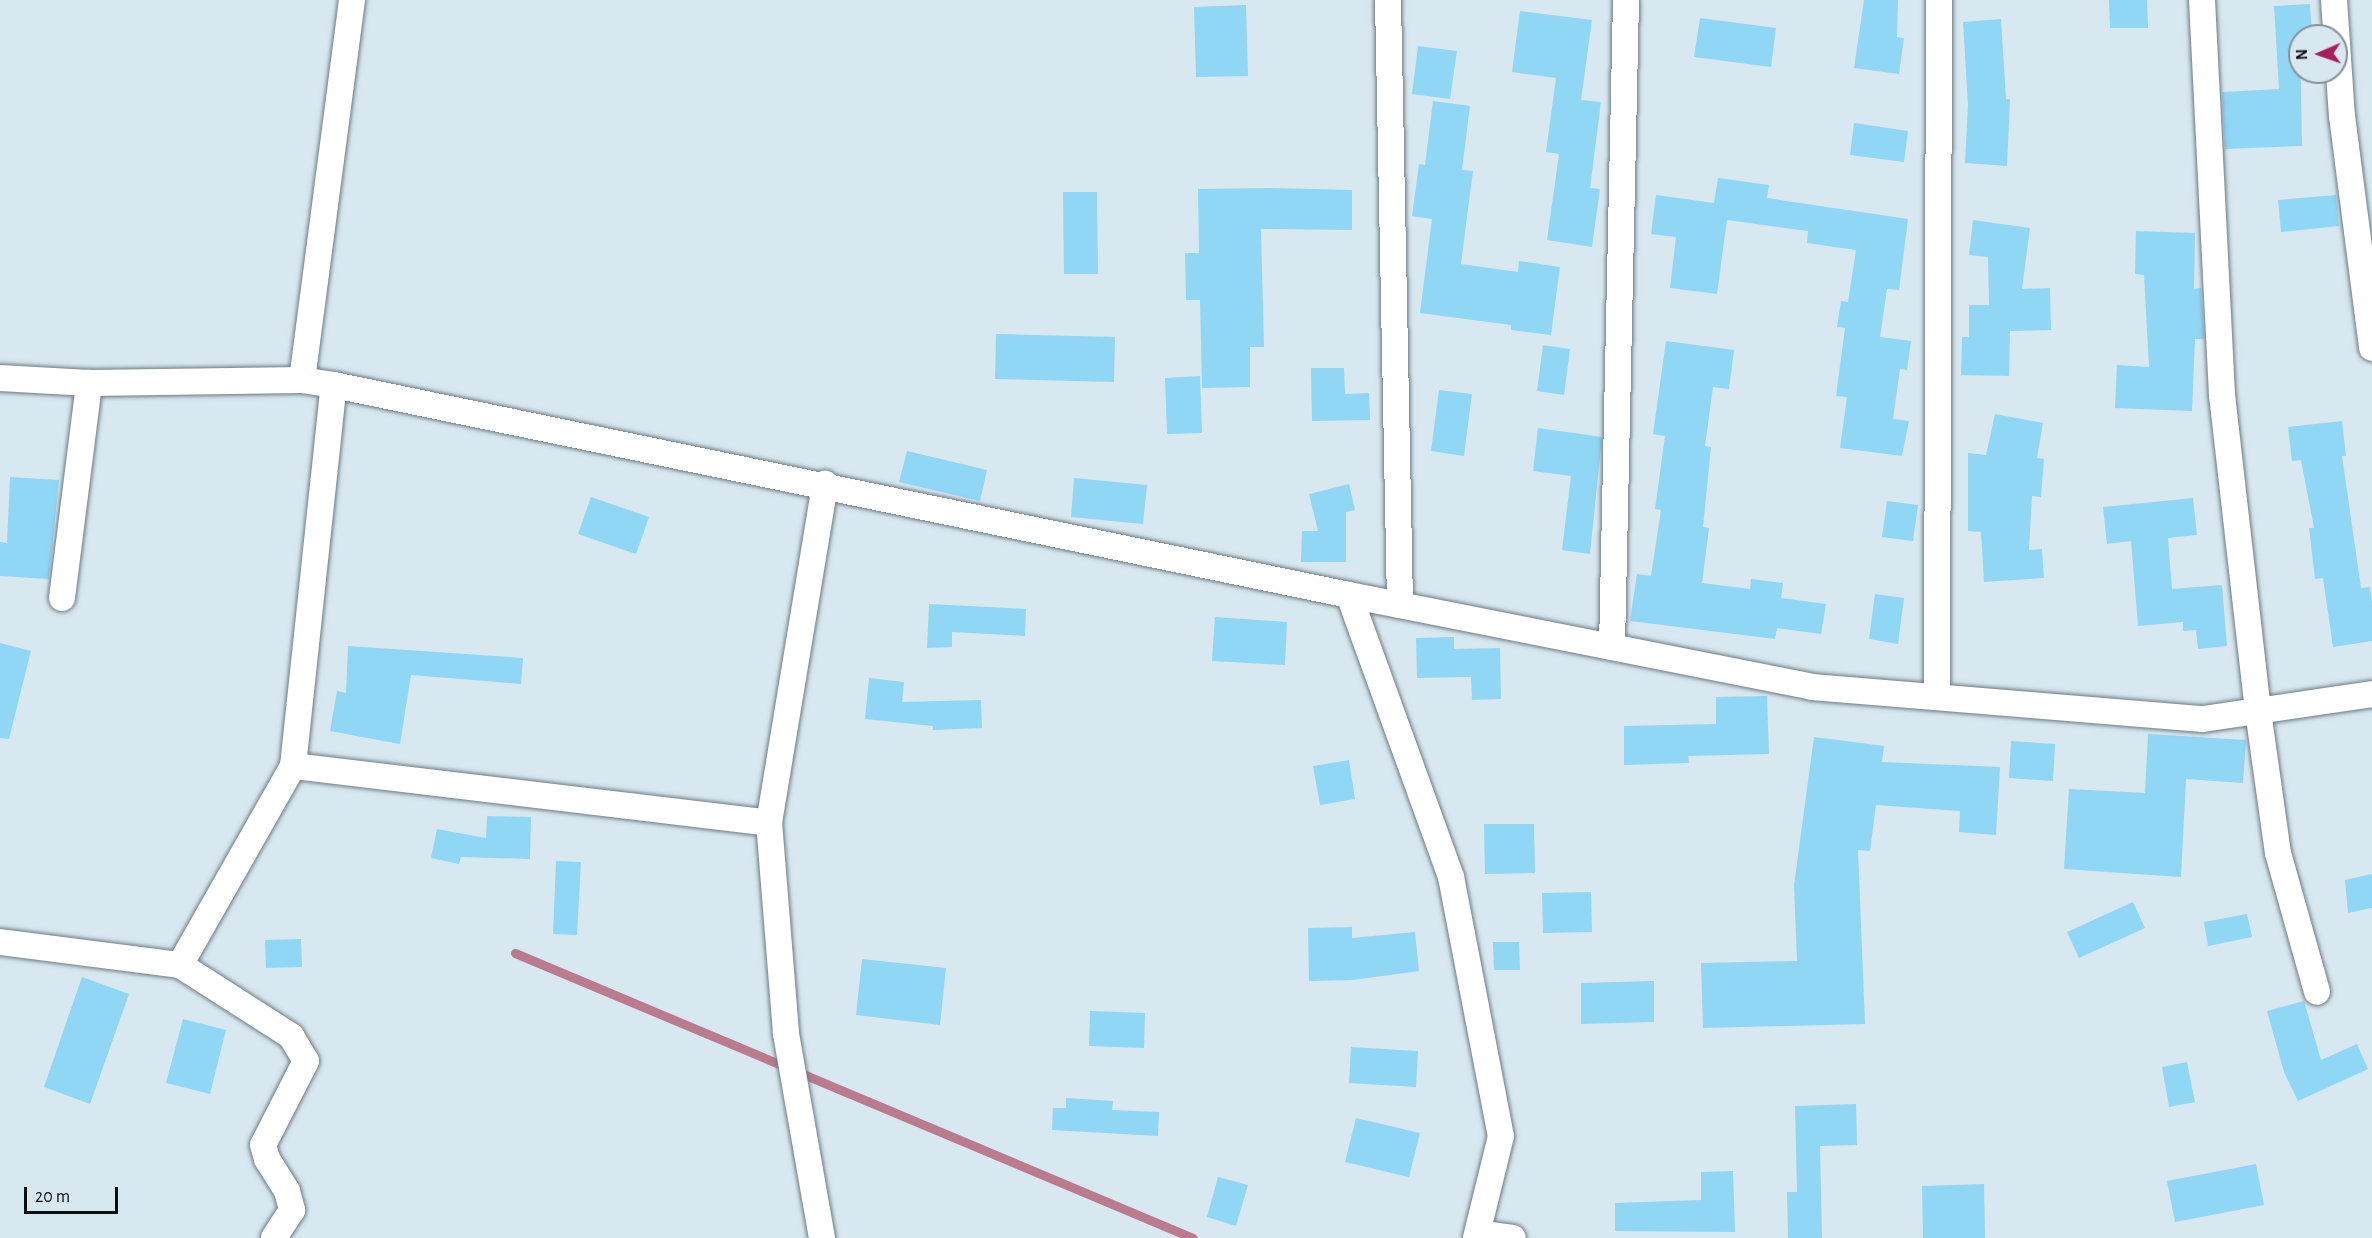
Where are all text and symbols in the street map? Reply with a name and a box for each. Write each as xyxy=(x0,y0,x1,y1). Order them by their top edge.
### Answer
north arrow xyxy=(2288,24,2348,84)
text: N xyxy=(2294,49,2310,60)
scale bar xyxy=(27,1175,122,1213)
text: 20 m xyxy=(35,1188,70,1206)

